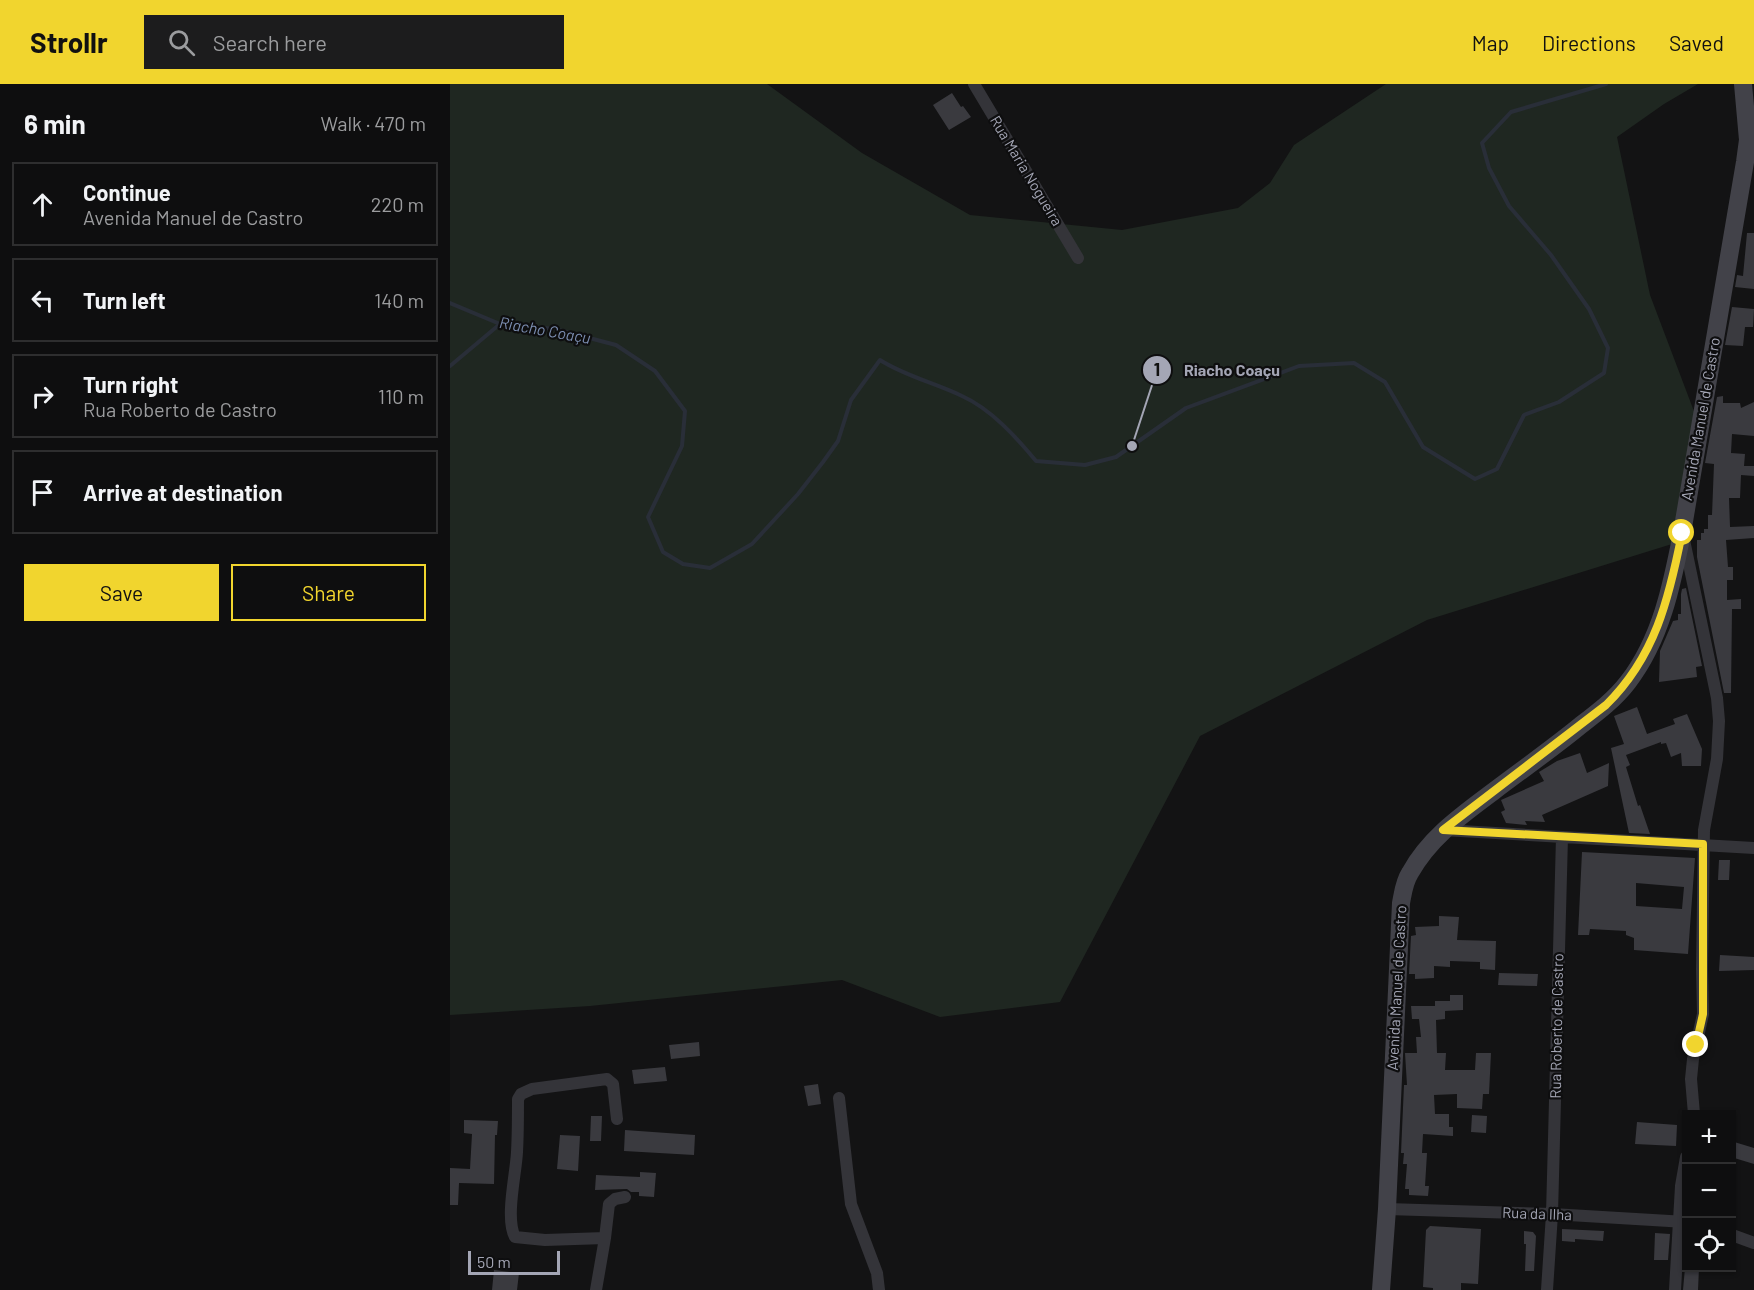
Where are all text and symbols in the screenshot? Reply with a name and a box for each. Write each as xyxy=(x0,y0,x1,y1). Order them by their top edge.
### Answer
search box xyxy=(144,15,564,69)
text: Strollr xyxy=(30,25,108,59)
icon: search xyxy=(165,26,198,59)
text: Search here xyxy=(213,29,327,55)
text: Map xyxy=(1472,30,1509,55)
text: Directions xyxy=(1542,30,1636,55)
text: Saved xyxy=(1669,30,1724,55)
text: 6 min xyxy=(24,108,86,139)
text: Walk · 470 m xyxy=(321,111,426,135)
street label: Rua Maria Nogueira xyxy=(987,112,1067,229)
text: Continue xyxy=(83,179,171,205)
icon: ahead xyxy=(26,188,59,221)
text: 220 m xyxy=(371,192,424,216)
text: Avenida Manuel de Castro xyxy=(83,205,303,229)
icon: left xyxy=(26,284,59,317)
text: Turn left xyxy=(83,287,166,313)
text: 140 m xyxy=(374,288,424,312)
water label: Riacho Coaçu xyxy=(498,312,592,347)
street label: Avenida Manuel de Castro xyxy=(1677,336,1723,502)
callout: Riacho Coaçu xyxy=(1142,353,1293,387)
text: 1 xyxy=(1154,358,1160,380)
text: Riacho Coaçu xyxy=(1184,360,1280,379)
text: Turn right xyxy=(83,371,178,397)
icon: right xyxy=(26,380,59,413)
text: 110 m xyxy=(378,384,424,408)
text: Rua Roberto de Castro xyxy=(83,397,277,421)
icon: arrive xyxy=(26,476,59,509)
text: Arrive at destination xyxy=(83,479,282,505)
route start xyxy=(1668,519,1694,545)
button: Save xyxy=(24,564,219,621)
button: Share xyxy=(231,564,426,621)
street label: Avenida Manuel de Castro xyxy=(1383,905,1409,1071)
street label: Rua Roberto de Castro xyxy=(1546,953,1566,1099)
route end xyxy=(1682,1031,1708,1057)
map controls xyxy=(1682,1110,1736,1272)
button: + xyxy=(1682,1110,1736,1164)
button: − xyxy=(1682,1164,1736,1218)
street label: Rua da Ilha xyxy=(1502,1203,1572,1223)
button: locate xyxy=(1682,1218,1736,1272)
scale bar xyxy=(468,1248,560,1276)
text: 50 m xyxy=(477,1252,511,1271)

